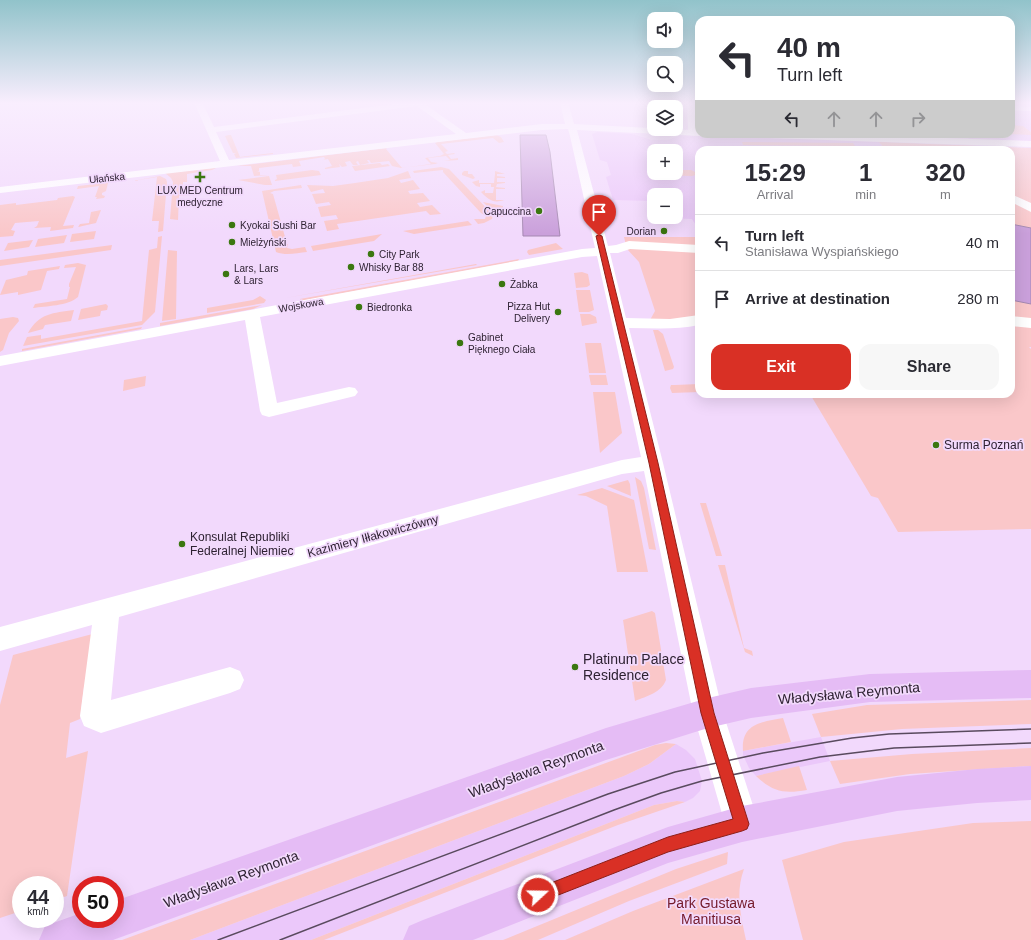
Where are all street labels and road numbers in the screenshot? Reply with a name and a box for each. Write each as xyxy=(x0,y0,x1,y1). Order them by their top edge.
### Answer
street label: Ułańska xyxy=(88,171,126,185)
street label: Wojskowa xyxy=(278,296,325,314)
street label: Kazimiery Iłłakowiczówny xyxy=(306,512,440,560)
street label: Władysława Reymonta xyxy=(777,679,921,707)
street label: Władysława Reymonta xyxy=(466,737,606,801)
street label: Władysława Reymonta xyxy=(161,847,301,911)

